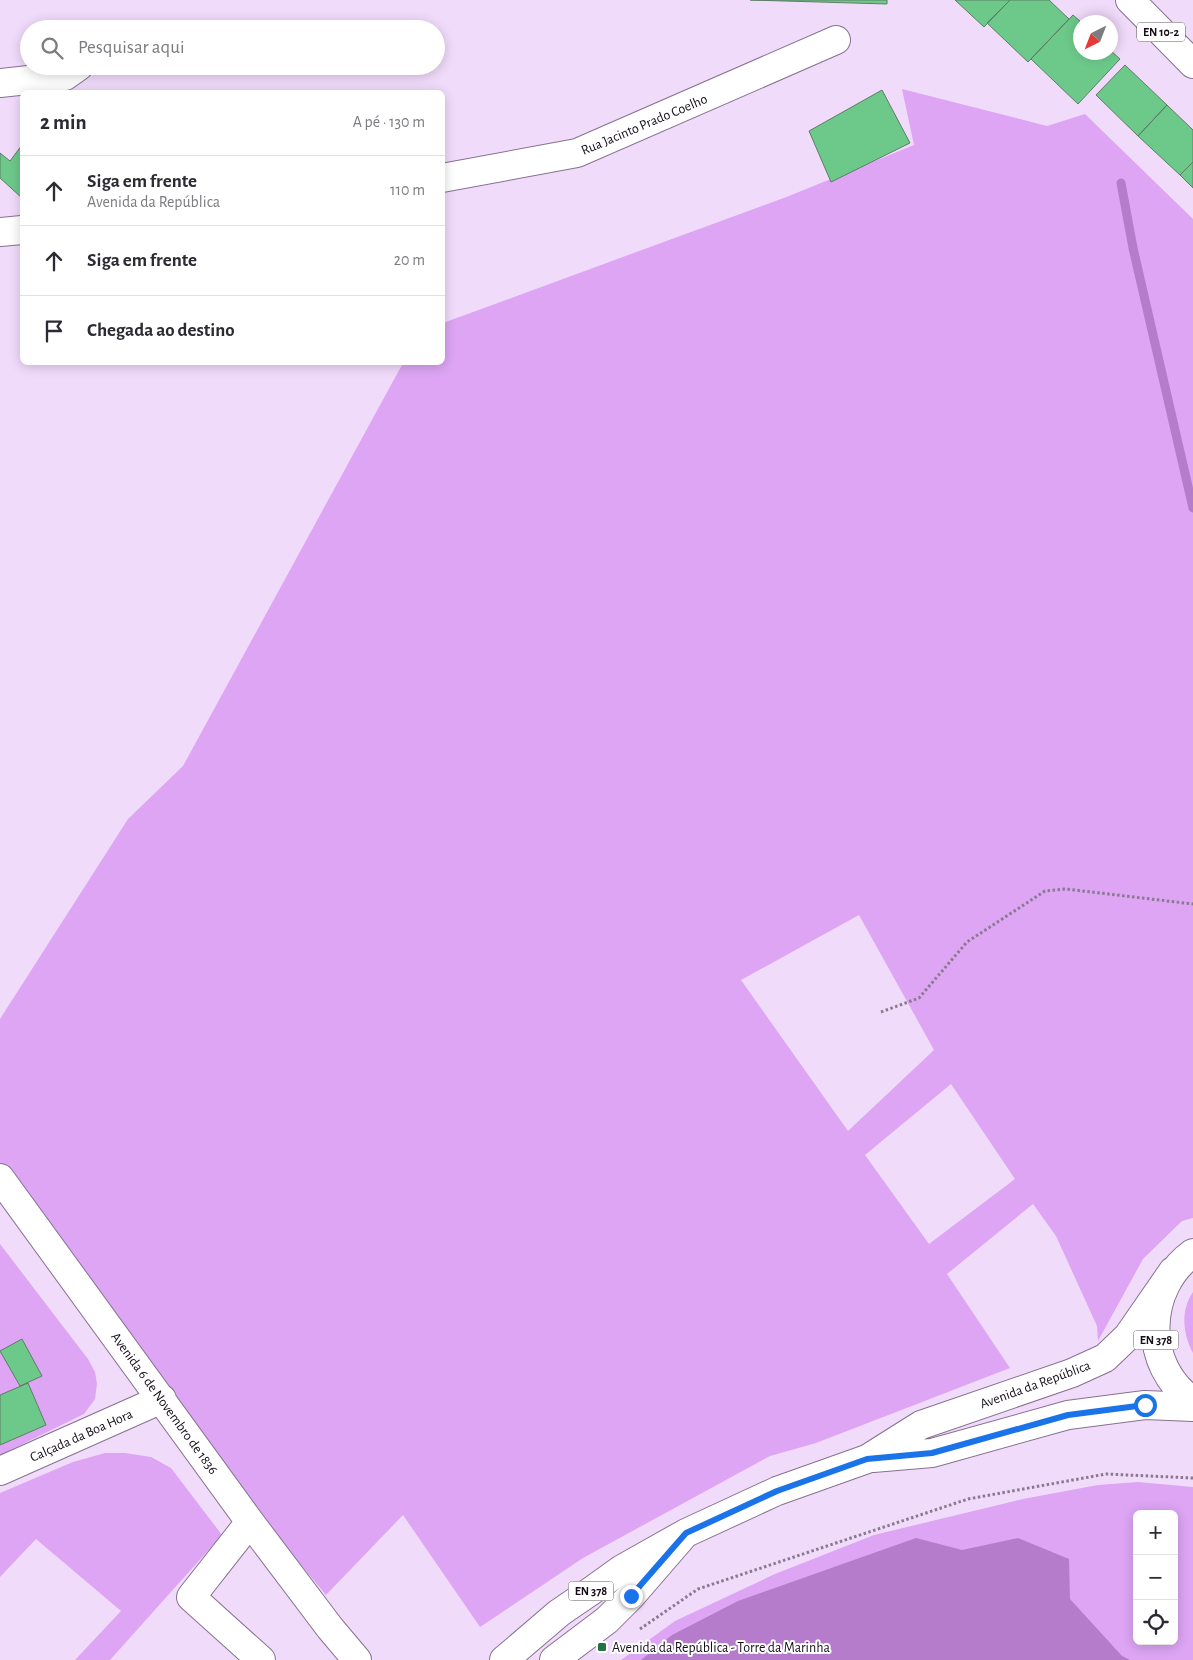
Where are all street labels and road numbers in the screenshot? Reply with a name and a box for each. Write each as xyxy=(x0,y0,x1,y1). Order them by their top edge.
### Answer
road number: EN 10-2 xyxy=(1137,22,1185,42)
street label: Rua Jacinto Prado Coelho xyxy=(579,92,710,158)
street label: Avenida 6 de Novembro de 1836 xyxy=(108,1330,220,1477)
road number: EN 378 xyxy=(1134,1330,1178,1350)
street label: Avenida da República xyxy=(978,1358,1093,1411)
street label: Calçada da Boa Hora xyxy=(28,1407,135,1465)
road number: EN 378 xyxy=(568,1582,614,1600)

